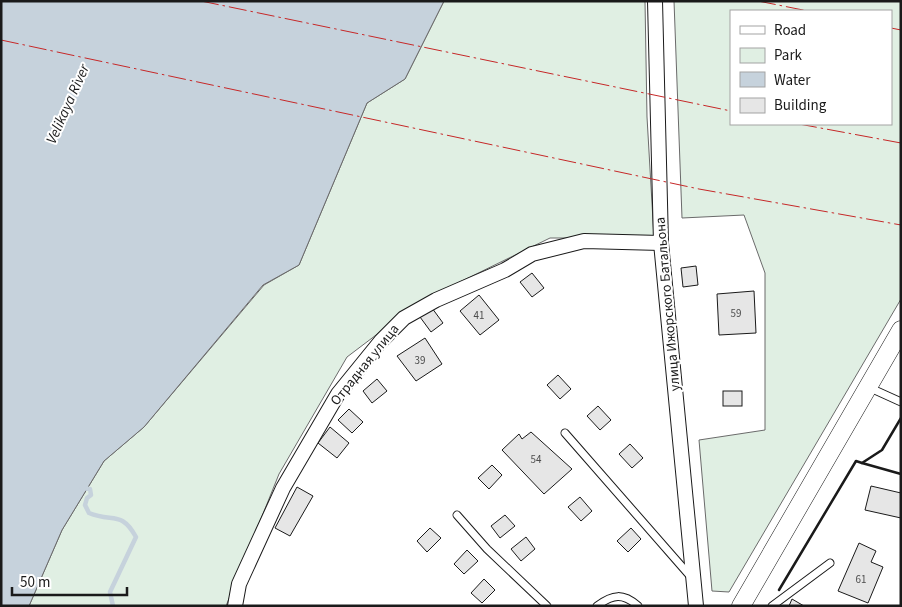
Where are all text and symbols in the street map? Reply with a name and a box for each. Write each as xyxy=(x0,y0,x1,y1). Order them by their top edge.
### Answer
legend xyxy=(730,10,892,125)
text: Road xyxy=(774,20,806,41)
text: Park xyxy=(774,45,803,66)
water label: Velikaya River xyxy=(41,60,95,147)
text: Water xyxy=(774,70,811,91)
text: Building xyxy=(774,95,827,116)
street label: улица Ижорского Батальона xyxy=(650,216,686,392)
house number: 59 xyxy=(731,306,741,321)
house number: 41 xyxy=(474,308,484,323)
street label: Отрадная улица xyxy=(326,320,404,410)
house number: 39 xyxy=(415,353,425,368)
house number: 54 xyxy=(531,452,542,467)
scale bar xyxy=(12,564,128,596)
text: 50 m xyxy=(20,572,50,593)
house number: 61 xyxy=(856,572,866,587)

